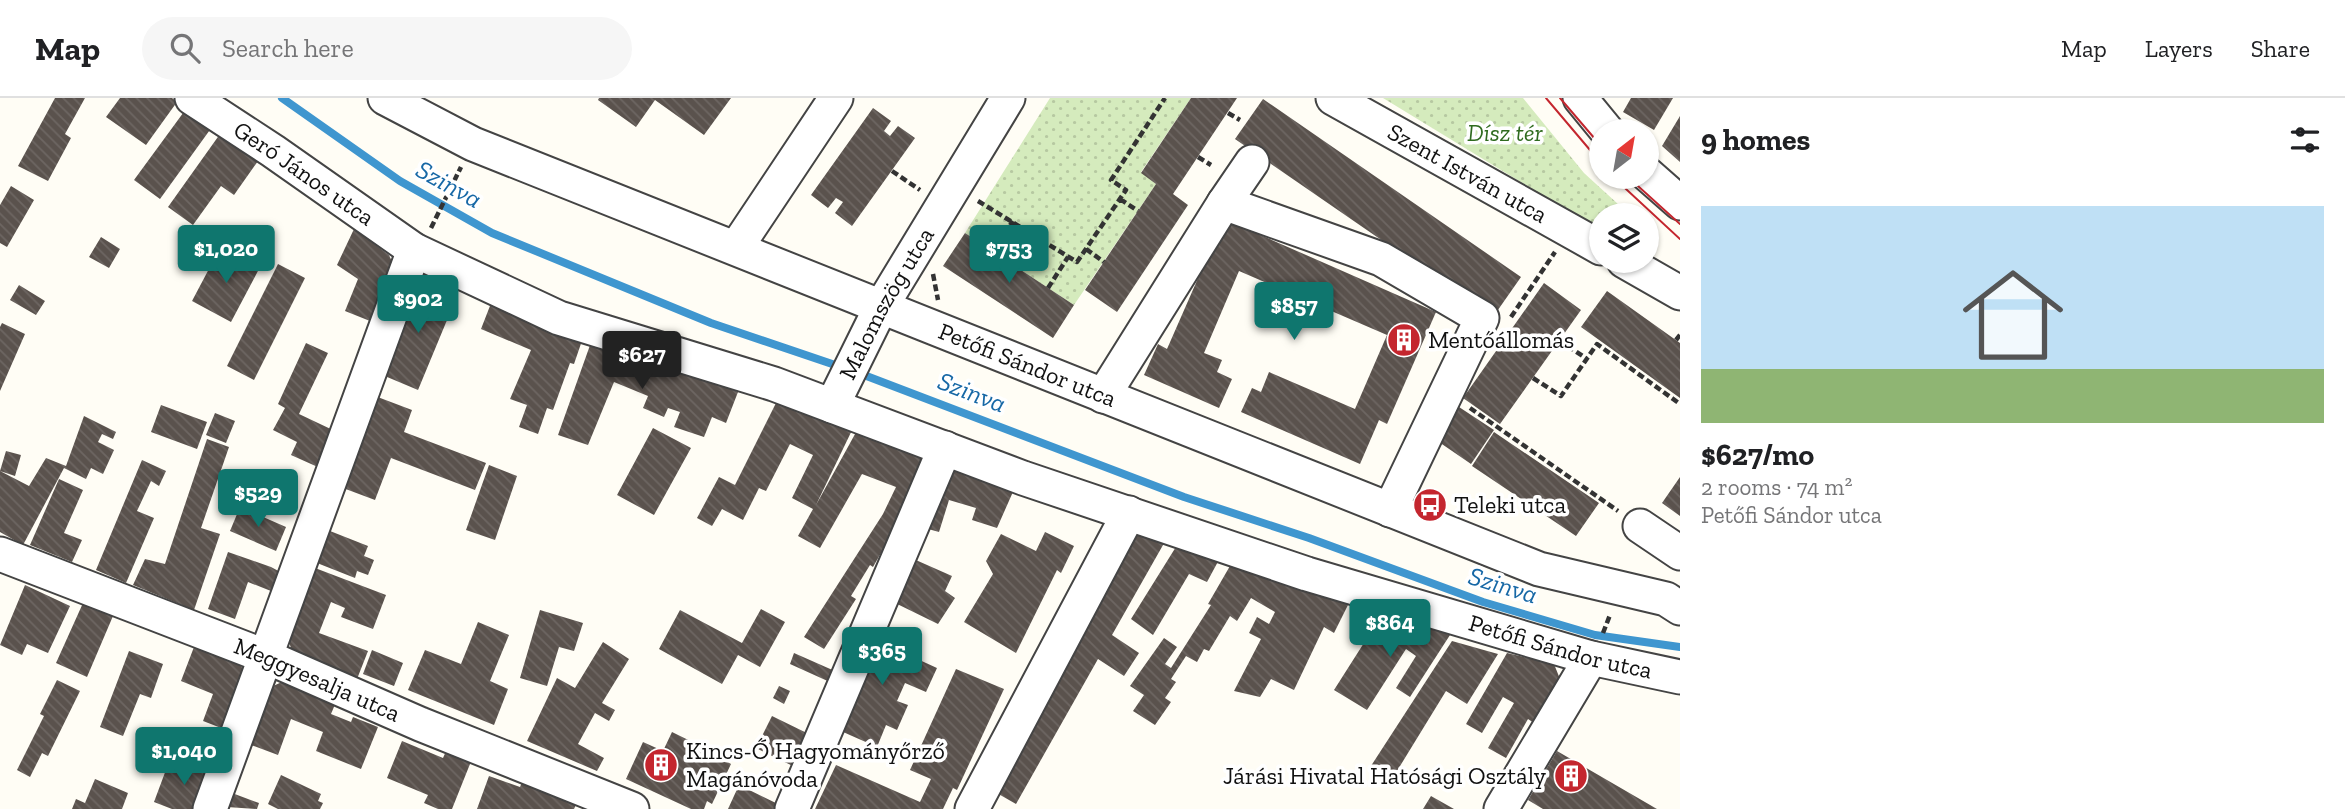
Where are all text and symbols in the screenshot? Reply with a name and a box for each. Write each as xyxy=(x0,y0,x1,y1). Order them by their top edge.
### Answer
search box xyxy=(142,17,632,80)
text: Map xyxy=(35,29,100,68)
icon: search xyxy=(166,29,204,67)
text: Search here xyxy=(222,32,354,64)
text: Map xyxy=(2061,34,2107,63)
text: Layers xyxy=(2145,34,2213,63)
text: Share xyxy=(2251,34,2310,63)
street label: Geró János utca xyxy=(229,114,380,232)
street label: Szent István utca xyxy=(1383,117,1553,229)
park label: Dísz tér xyxy=(1467,118,1544,147)
north arrow xyxy=(1589,119,1659,189)
map controls xyxy=(1589,119,1659,273)
icon: filters xyxy=(2286,121,2324,159)
text: 9 homes xyxy=(1701,122,1810,158)
water label: Szinva xyxy=(411,153,487,215)
button: layers xyxy=(1589,203,1659,273)
street label: Malomszög utca xyxy=(832,222,940,384)
pin: $1,020 xyxy=(169,226,283,285)
pin: $753 xyxy=(968,226,1050,285)
text: $1,020 xyxy=(194,234,258,262)
text: $753 xyxy=(986,234,1032,262)
icon: home xyxy=(1950,252,2076,378)
pin: $902 xyxy=(377,275,459,335)
pin: $857 xyxy=(1253,282,1335,342)
text: $902 xyxy=(393,284,443,312)
text: $857 xyxy=(1270,291,1318,319)
street label: Petőfi Sándor utca xyxy=(934,316,1121,413)
building icon: Mentőállomás xyxy=(1385,321,1423,359)
place label: Mentőállomás xyxy=(1428,325,1574,354)
pin: $627 xyxy=(601,331,683,391)
text: $627 xyxy=(618,340,666,368)
water label: Szinva xyxy=(933,364,1011,420)
text: $627/mo xyxy=(1701,437,1814,473)
pin: $529 xyxy=(217,470,299,529)
text: 2 rooms · 74 m² xyxy=(1701,473,1852,501)
text: $529 xyxy=(234,478,282,506)
bus stop icon: Teleki utca xyxy=(1411,486,1449,524)
place label: Teleki utca xyxy=(1454,490,1566,519)
text: Petőfi Sándor utca xyxy=(1701,501,1882,529)
water label: Szinva xyxy=(1465,559,1541,611)
pin: $864 xyxy=(1349,600,1431,659)
text: $864 xyxy=(1365,608,1415,636)
street label: Petőfi Sándor utca xyxy=(1466,608,1655,685)
pin: $365 xyxy=(841,628,923,687)
street label: Meggyesalja utca xyxy=(230,631,405,728)
text: $365 xyxy=(858,636,906,664)
pin: $1,040 xyxy=(127,728,241,787)
text: $1,040 xyxy=(151,736,217,764)
place label: Kincs-Ő Hagyományőrző Magánóvoda xyxy=(686,736,945,793)
building icon: Kincs-Ő Hagyományőrző Magánóvoda xyxy=(642,746,680,784)
building icon: Járási Hivatal Hatósági Osztály xyxy=(1552,757,1590,795)
place label: Járási Hivatal Hatósági Osztály xyxy=(1223,761,1547,790)

